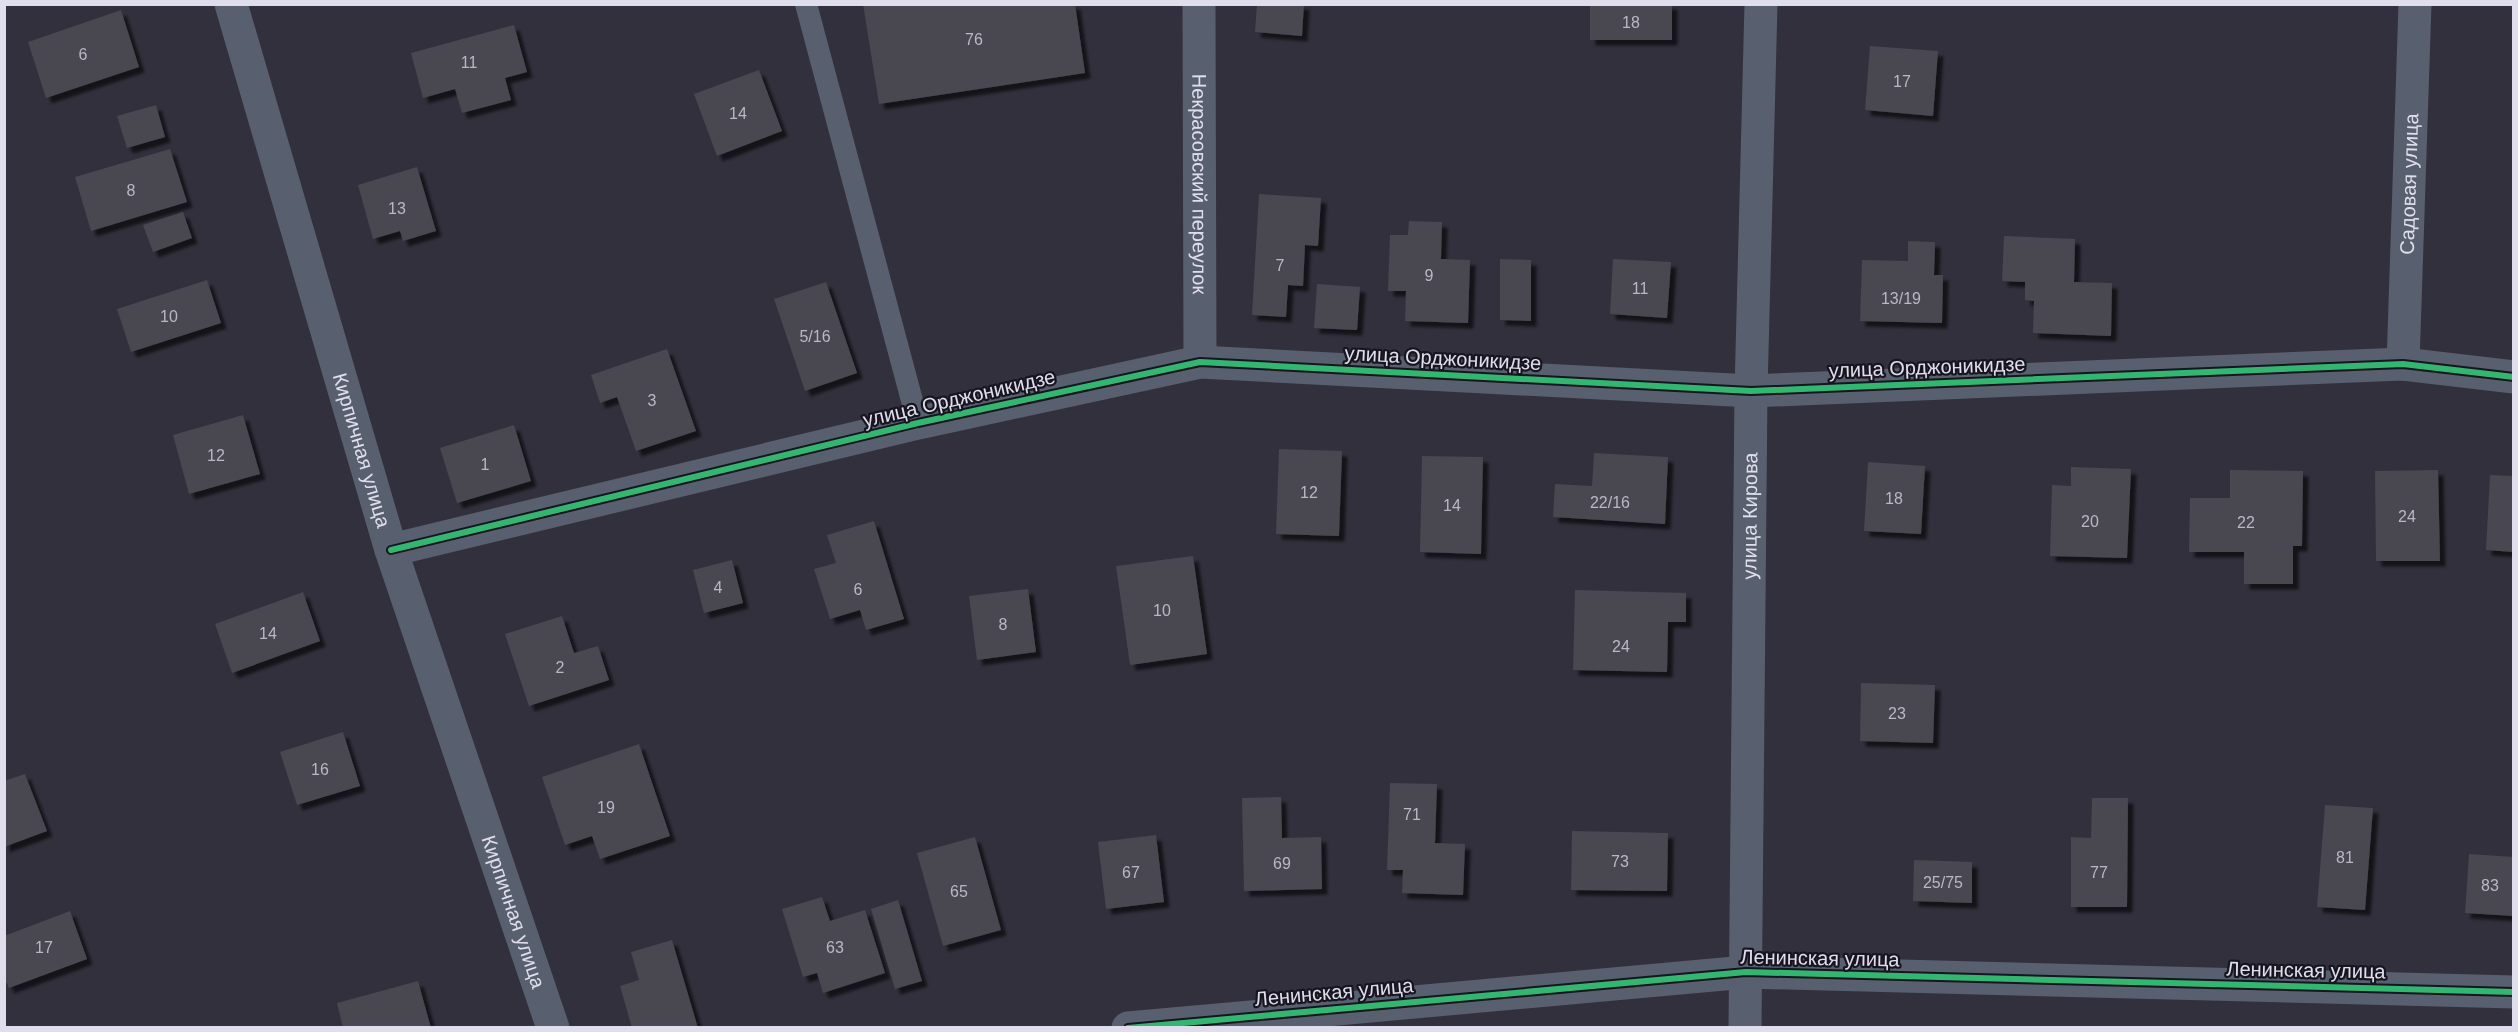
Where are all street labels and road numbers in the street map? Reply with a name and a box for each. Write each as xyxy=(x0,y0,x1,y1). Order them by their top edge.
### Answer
street label: Некрасовский переулок xyxy=(1188,74,1211,294)
street label: Садовая улица xyxy=(2396,112,2422,255)
street label: улица Орджоникидзе xyxy=(1344,342,1542,374)
street label: улица Орджоникидзе xyxy=(1828,353,2026,381)
street label: улица Орджоникидзе xyxy=(861,365,1057,431)
street label: Кирпичная улица xyxy=(329,370,395,531)
street label: улица Кирова xyxy=(1738,451,1761,580)
street label: Кирпичная улица xyxy=(478,833,550,992)
street label: Ленинская улица xyxy=(1740,946,1901,970)
street label: Ленинская улица xyxy=(2226,958,2387,982)
street label: Ленинская улица xyxy=(1254,974,1415,1010)

